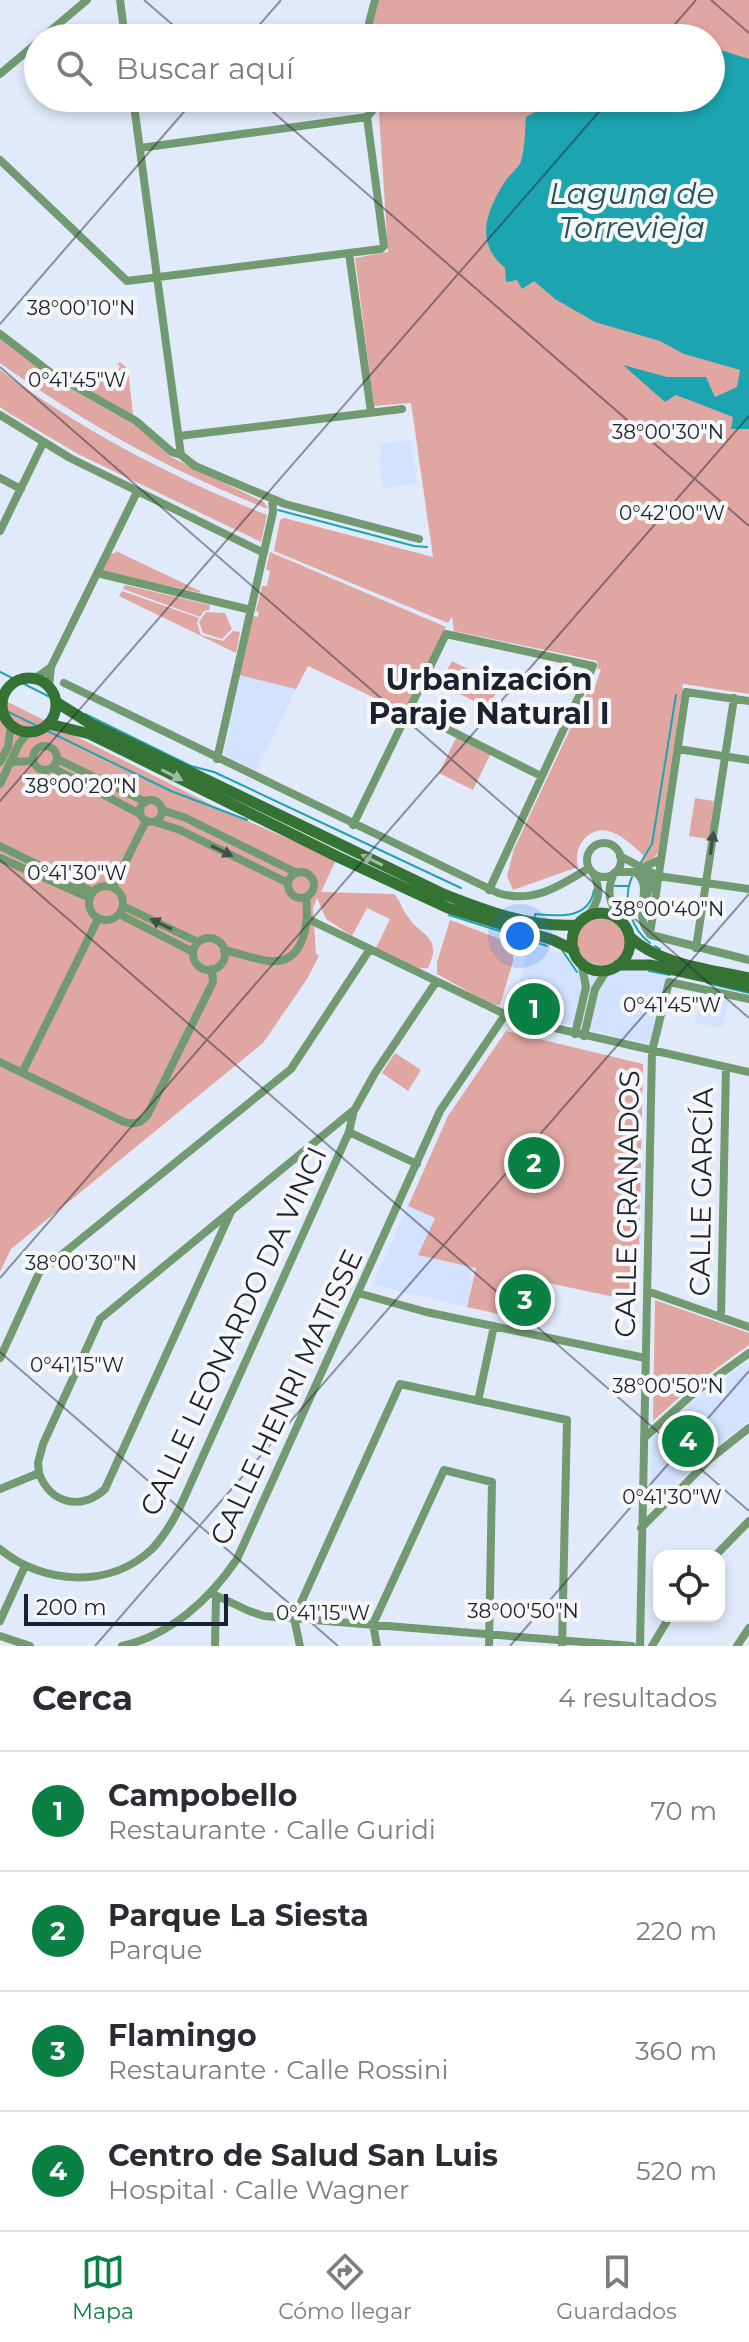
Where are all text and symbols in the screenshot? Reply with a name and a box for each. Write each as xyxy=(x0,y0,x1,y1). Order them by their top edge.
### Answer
search box xyxy=(24,24,725,112)
icon: search xyxy=(52,46,96,90)
text: Buscar aquí xyxy=(116,50,294,87)
water label: Laguna de Torrevieja xyxy=(549,175,715,246)
text: 38°00'10"N xyxy=(27,296,135,320)
text: 0°41'45"W xyxy=(28,368,126,392)
text: 38°00'30"N xyxy=(612,420,724,444)
text: 0°42'00"W xyxy=(619,501,725,525)
district label: Urbanización Paraje Natural I xyxy=(369,661,609,732)
one-way arrow xyxy=(160,768,183,782)
text: 38°00'20"N xyxy=(25,774,137,798)
one-way arrow xyxy=(706,830,719,855)
one-way arrow xyxy=(211,844,234,857)
one-way arrow xyxy=(360,853,384,867)
text: 0°41'30"W xyxy=(27,861,127,885)
text: 38°00'40"N xyxy=(612,897,724,921)
your location xyxy=(500,916,540,956)
one-way arrow xyxy=(149,917,172,931)
pin: 1 xyxy=(508,979,560,1039)
text: 0°41'45"W xyxy=(623,993,721,1017)
street label: CALLE GRANADOS xyxy=(608,1070,646,1338)
street label: CALLE GARCÍA xyxy=(682,1086,720,1297)
pin: 2 xyxy=(508,1133,560,1193)
street label: CALLE LEONARDO DA VINCI xyxy=(132,1141,334,1521)
street label: CALLE HENRI MATISSE xyxy=(202,1244,370,1550)
text: 38°00'30"N xyxy=(25,1251,137,1275)
pin: 3 xyxy=(499,1270,551,1330)
text: 0°41'15"W xyxy=(30,1353,124,1377)
text: 38°00'50"N xyxy=(612,1374,724,1398)
pin: 4 xyxy=(662,1411,714,1471)
text: 0°41'30"W xyxy=(622,1485,722,1509)
map controls xyxy=(653,1550,725,1622)
button: locate xyxy=(653,1550,725,1622)
scale bar xyxy=(24,1590,228,1626)
text: 200 m xyxy=(36,1594,107,1621)
text: 38°00'50"N xyxy=(467,1599,579,1623)
text: 0°41'15"W xyxy=(276,1601,370,1625)
text: Cerca xyxy=(32,1677,133,1719)
text: 4 resultados xyxy=(558,1682,717,1714)
text: Campobello xyxy=(108,1777,297,1814)
text: 1 xyxy=(53,1795,63,1827)
text: 70 m xyxy=(651,1795,717,1827)
text: Restaurante · Calle Guridi xyxy=(108,1814,436,1846)
text: Parque La Siesta xyxy=(108,1897,369,1934)
text: 2 xyxy=(50,1915,66,1947)
text: 220 m xyxy=(636,1915,717,1947)
text: Parque xyxy=(108,1934,203,1966)
text: Flamingo xyxy=(108,2017,257,2054)
text: 3 xyxy=(50,2035,66,2067)
text: 360 m xyxy=(635,2035,717,2067)
text: Restaurante · Calle Rossini xyxy=(108,2054,448,2086)
text: Centro de Salud San Luis xyxy=(108,2137,498,2174)
text: 4 xyxy=(49,2155,67,2187)
text: 520 m xyxy=(636,2155,717,2187)
text: Hospital · Calle Wagner xyxy=(108,2174,409,2206)
tab: Mapa xyxy=(72,2250,134,2325)
tab: Cómo llegar xyxy=(278,2250,412,2325)
tab: Guardados xyxy=(556,2250,677,2325)

